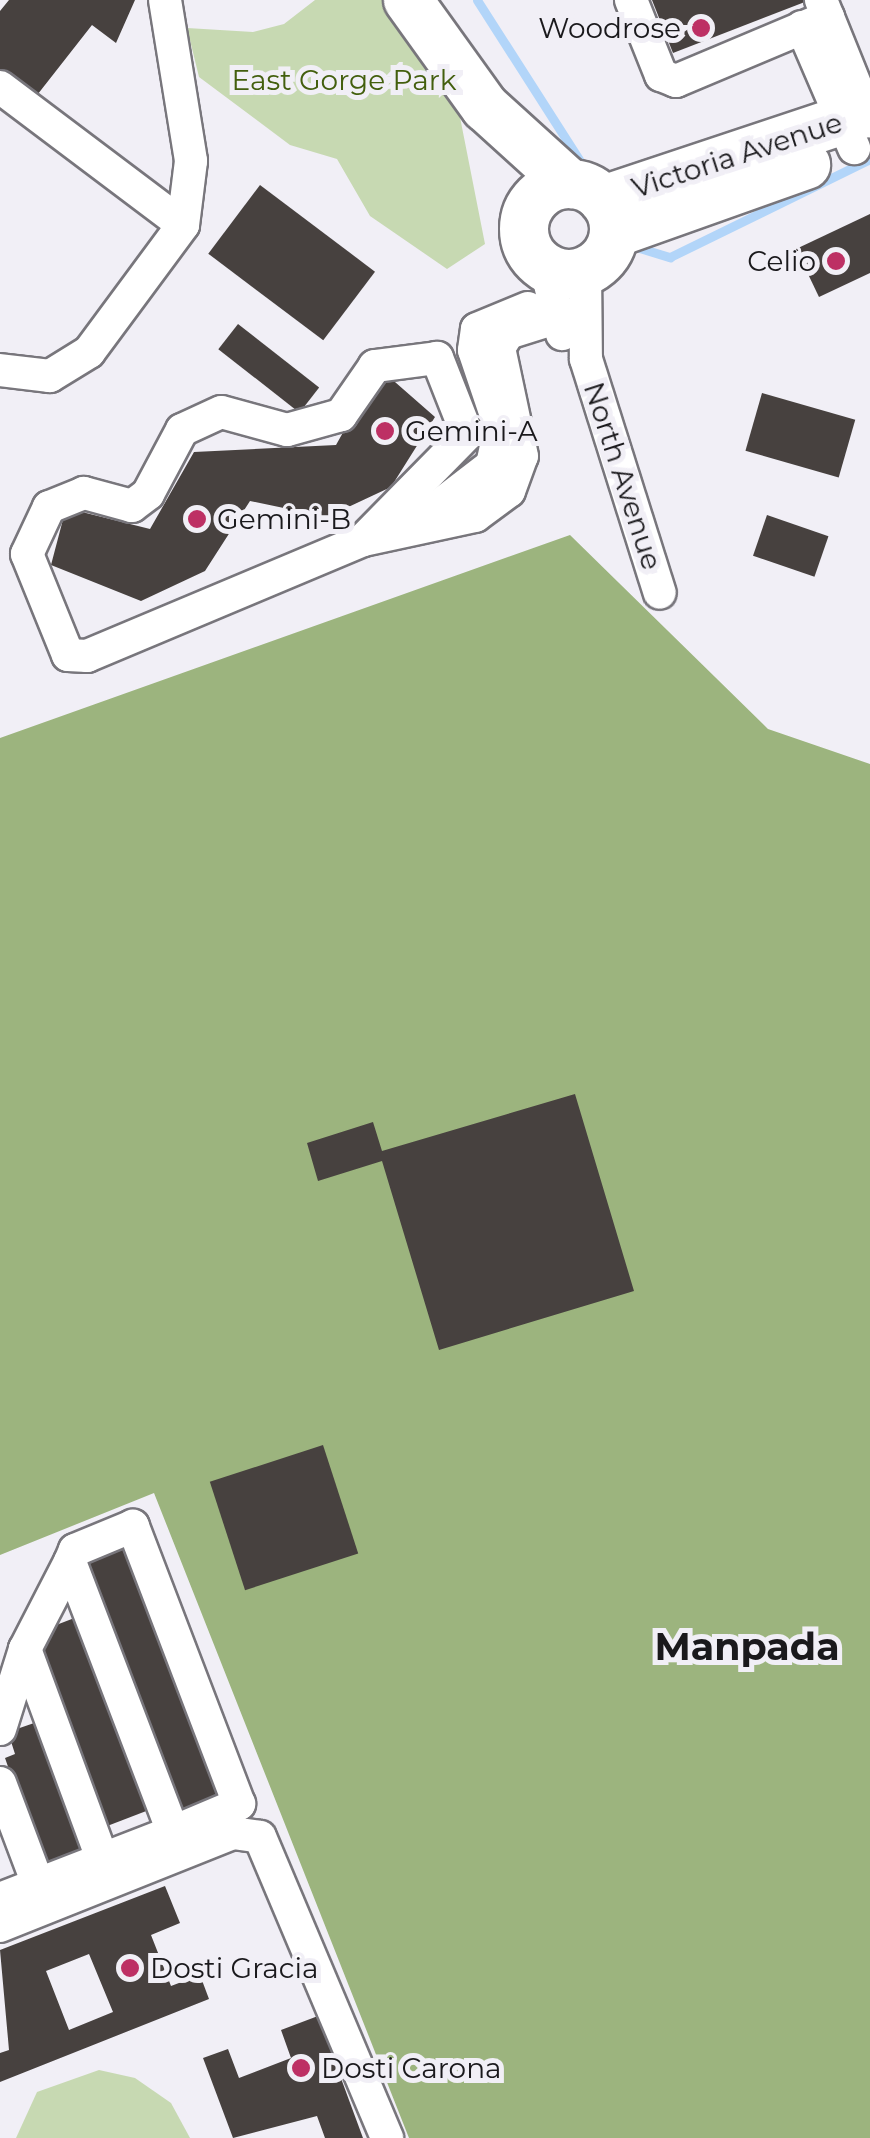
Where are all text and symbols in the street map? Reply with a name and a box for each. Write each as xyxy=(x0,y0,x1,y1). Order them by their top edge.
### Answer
place label: Woodrose xyxy=(538,11,681,45)
marker: Woodrose xyxy=(690,17,712,39)
park label: East Gorge Park xyxy=(232,63,456,97)
street label: Victoria Avenue xyxy=(628,105,846,205)
place label: Celio xyxy=(747,244,816,278)
marker: Celio xyxy=(825,250,847,272)
street label: North Avenue xyxy=(577,378,669,574)
place label: Gemini-A xyxy=(405,414,538,448)
marker: Gemini-A xyxy=(374,420,396,442)
place label: Gemini-B xyxy=(217,502,351,536)
marker: Gemini-B xyxy=(186,508,208,530)
district label: Manpada xyxy=(654,1624,840,1670)
place label: Dosti Gracia xyxy=(150,1951,318,1985)
marker: Dosti Gracia xyxy=(119,1957,141,1979)
place label: Dosti Carona xyxy=(321,2051,502,2085)
marker: Dosti Carona xyxy=(290,2057,312,2079)

